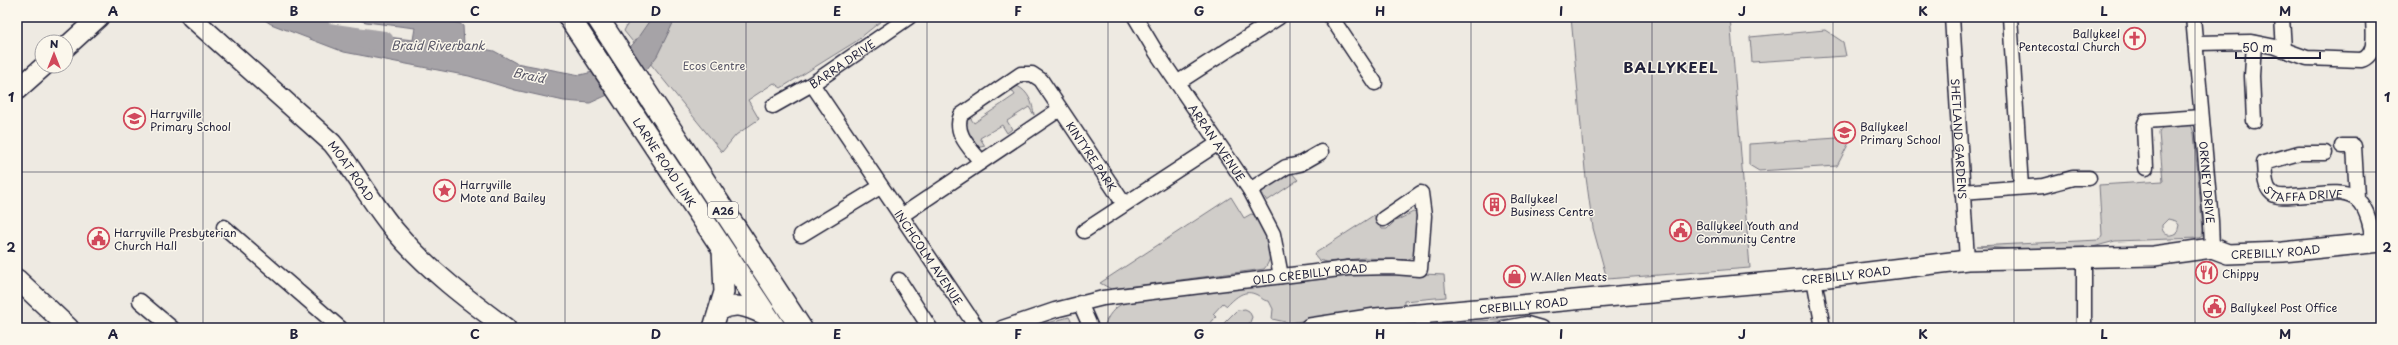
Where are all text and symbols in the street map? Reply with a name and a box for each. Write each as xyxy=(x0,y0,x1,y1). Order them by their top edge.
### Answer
text: A xyxy=(108,1,118,20)
text: B xyxy=(290,1,299,20)
text: C xyxy=(470,1,480,20)
text: D xyxy=(651,1,661,20)
text: E xyxy=(833,1,841,20)
text: F xyxy=(1014,1,1022,20)
text: G xyxy=(1194,1,1204,20)
text: H xyxy=(1375,1,1385,20)
text: I xyxy=(1559,1,1563,20)
text: J xyxy=(1738,1,1746,20)
text: K xyxy=(1918,1,1928,20)
text: L xyxy=(2100,1,2108,20)
text: M xyxy=(2279,1,2291,20)
place label: Ballykeel Pentecostal Church xyxy=(2018,25,2120,55)
church icon: Ballykeel Pentecostal Church xyxy=(2122,26,2148,52)
north arrow xyxy=(34,34,74,74)
scale bar xyxy=(2236,34,2320,60)
text: N xyxy=(50,35,59,52)
street label: BARRA DRIVE xyxy=(805,35,878,92)
water label: Braid Riverbank xyxy=(391,36,486,54)
text: 50 m xyxy=(2242,38,2273,56)
district label: BALLYKEEL xyxy=(1623,55,1719,78)
park label: Ecos Centre xyxy=(683,57,745,74)
water label: Braid xyxy=(511,63,548,87)
street label: SHETLAND GARDENS xyxy=(1947,78,1972,200)
text: 1 xyxy=(8,87,14,106)
text: 1 xyxy=(2384,87,2390,106)
street label: ARRAN AVENUE xyxy=(1185,100,1250,184)
place label: Harryville Primary School xyxy=(150,105,231,135)
school or university icon: Harryville Primary School xyxy=(122,106,148,132)
street label: LARNE ROAD LINK xyxy=(629,114,701,210)
street label: KINTYRE PARK xyxy=(1062,118,1122,195)
place label: Ballykeel Primary School xyxy=(1860,118,1941,148)
school or university icon: Ballykeel Primary School xyxy=(1831,119,1857,145)
street label: MOAT ROAD xyxy=(325,137,379,204)
street label: ORKNEY DRIVE xyxy=(2195,140,2220,224)
place label: Harryville Mote and Bailey xyxy=(460,176,546,206)
place icon: Harryville Mote and Bailey xyxy=(432,177,458,203)
street label: STAFFA DRIVE xyxy=(2260,182,2344,205)
place label: Ballykeel Business Centre xyxy=(1510,190,1594,220)
building icon: Ballykeel Business Centre xyxy=(1482,191,1508,217)
road number: A26 xyxy=(708,202,738,218)
street label: INCHCOLM AVENUE xyxy=(891,206,967,308)
place label: Ballykeel Youth and Community Centre xyxy=(1696,217,1799,247)
public building icon: Ballykeel Youth and Community Centre xyxy=(1668,218,1694,244)
place label: Harryville Presbyterian Church Hall xyxy=(114,224,237,254)
public building icon: Harryville Presbyterian Church Hall xyxy=(86,225,112,251)
text: 2 xyxy=(6,237,16,256)
text: 2 xyxy=(2382,237,2392,256)
street label: CREBILLY ROAD xyxy=(2231,240,2321,262)
street label: OLD CREBILLY ROAD xyxy=(1252,259,1368,288)
restaurant icon: Chippy xyxy=(2194,260,2220,286)
street label: CREBILLY ROAD xyxy=(1801,261,1892,288)
shop icon: W.Allen Meats xyxy=(1501,263,1527,289)
place label: Chippy xyxy=(2222,265,2259,282)
place label: W.Allen Meats xyxy=(1530,268,1607,285)
street label: CREBILLY ROAD xyxy=(1478,292,1569,317)
public building icon: Ballykeel Post Office xyxy=(2202,294,2228,320)
place label: Ballykeel Post Office xyxy=(2230,299,2337,316)
text: A xyxy=(108,324,118,343)
text: B xyxy=(290,324,299,343)
text: C xyxy=(470,324,480,343)
text: D xyxy=(651,324,661,343)
text: E xyxy=(833,324,841,343)
text: F xyxy=(1014,324,1022,343)
text: G xyxy=(1194,324,1204,343)
text: H xyxy=(1375,324,1385,343)
text: I xyxy=(1559,324,1563,343)
text: J xyxy=(1738,324,1746,343)
text: K xyxy=(1918,324,1928,343)
text: L xyxy=(2100,324,2108,343)
text: M xyxy=(2279,324,2291,343)

